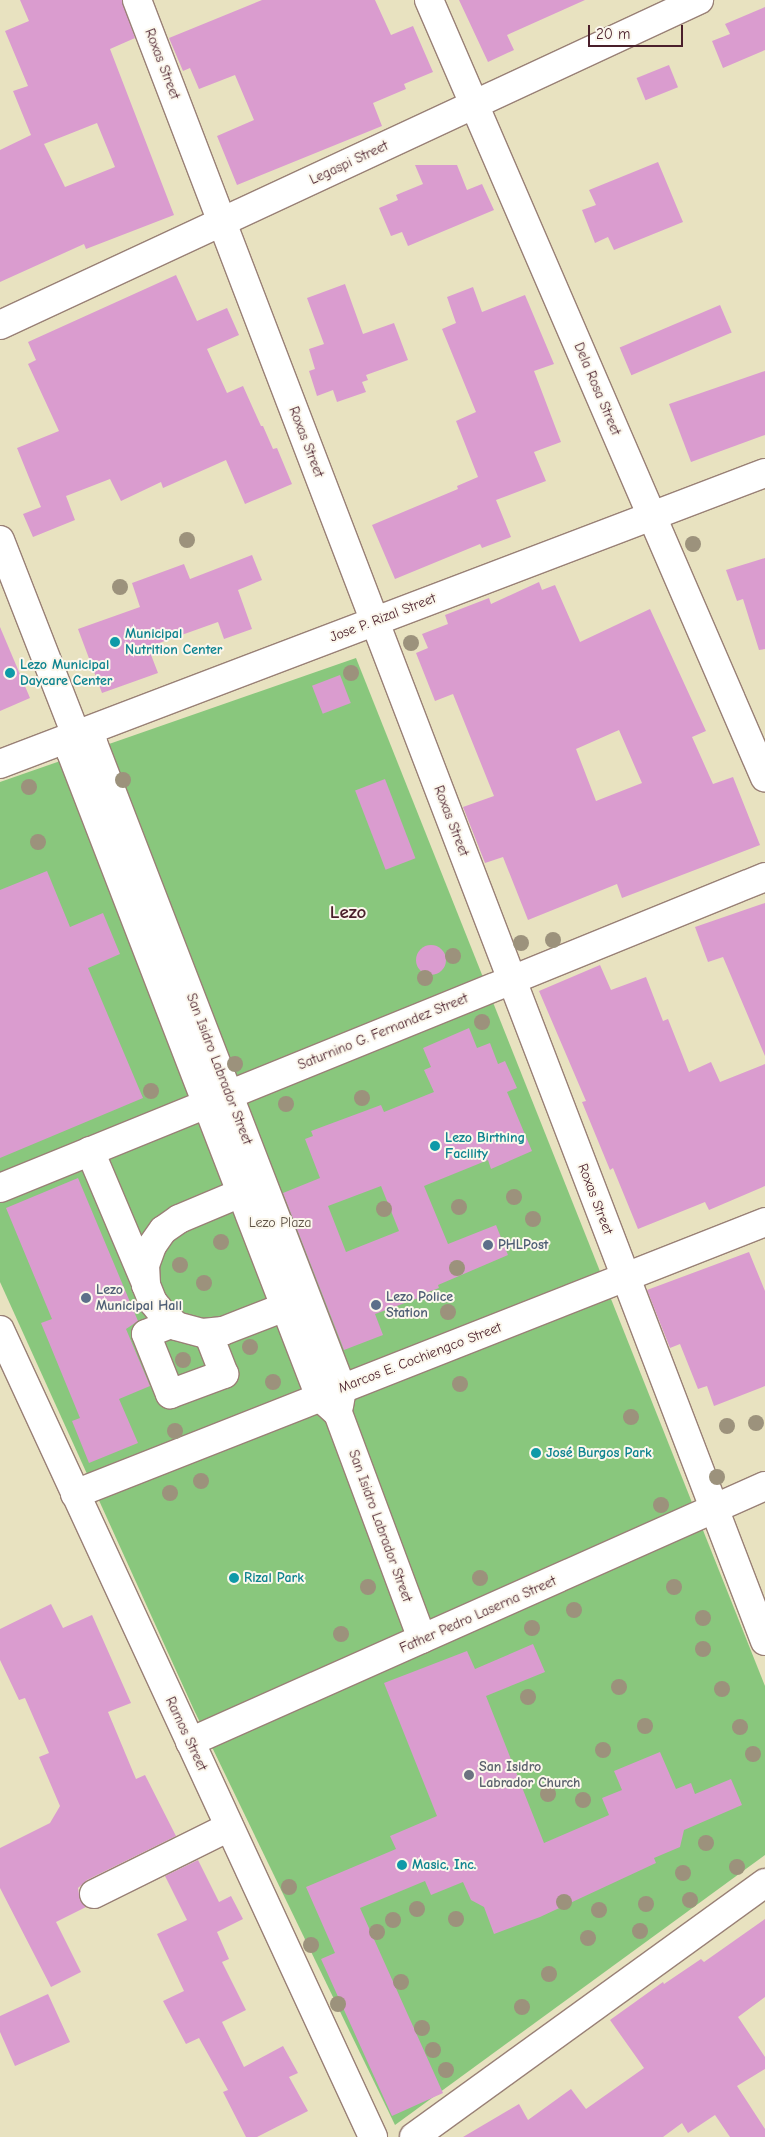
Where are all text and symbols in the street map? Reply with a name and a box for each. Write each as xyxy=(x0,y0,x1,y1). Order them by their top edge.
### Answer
scale bar xyxy=(590,15,685,47)
text: 20 m xyxy=(596,25,630,43)
street label: Roxas Street xyxy=(141,26,183,102)
street label: Legaspi Street xyxy=(307,138,391,188)
street label: Dela Rosa Street xyxy=(570,340,624,438)
street label: Roxas Street xyxy=(285,404,327,480)
street label: Jose P. Rizal Street xyxy=(328,590,438,646)
place label: Municipal Nutrition Center xyxy=(125,626,222,658)
marker: Municipal Nutrition Center xyxy=(109,636,121,648)
place label: Lezo Municipal Daycare Center xyxy=(20,657,112,690)
marker: Lezo Municipal Daycare Center xyxy=(4,667,16,679)
street label: Roxas Street xyxy=(430,783,472,859)
district label: Lezo xyxy=(330,902,366,924)
street label: Saturnino G. Fernandez Street xyxy=(295,990,471,1074)
street label: San Isidro Labrador Street xyxy=(182,991,256,1147)
place label: Lezo Birthing Facility xyxy=(445,1130,525,1162)
marker: Lezo Birthing Facility xyxy=(429,1140,441,1152)
street label: Roxas Street xyxy=(574,1161,616,1237)
park label: Lezo Plaza xyxy=(249,1215,311,1231)
place label: PHLPost xyxy=(498,1237,548,1253)
marker: PHLPost xyxy=(482,1239,494,1251)
place label: Lezo Municipal Hall xyxy=(96,1282,182,1314)
place label: Lezo Police Station xyxy=(386,1289,453,1321)
marker: Lezo Municipal Hall xyxy=(80,1292,92,1304)
marker: Lezo Police Station xyxy=(370,1299,382,1311)
street label: Marcos E. Cochiengco Street xyxy=(336,1319,504,1397)
place label: José Burgos Park xyxy=(546,1445,652,1461)
marker: José Burgos Park xyxy=(530,1447,542,1459)
street label: San Isidro Labrador Street xyxy=(345,1448,415,1604)
place label: Rizal Park xyxy=(244,1570,304,1586)
marker: Rizal Park xyxy=(228,1572,240,1584)
street label: Father Pedro Laserna Street xyxy=(397,1573,559,1657)
street label: Ramos Street xyxy=(162,1694,210,1774)
place label: San Isidro Labrador Church xyxy=(479,1759,580,1791)
marker: San Isidro Labrador Church xyxy=(463,1769,475,1781)
place label: Masic, Inc. xyxy=(412,1857,476,1873)
marker: Masic, Inc. xyxy=(396,1859,408,1871)

